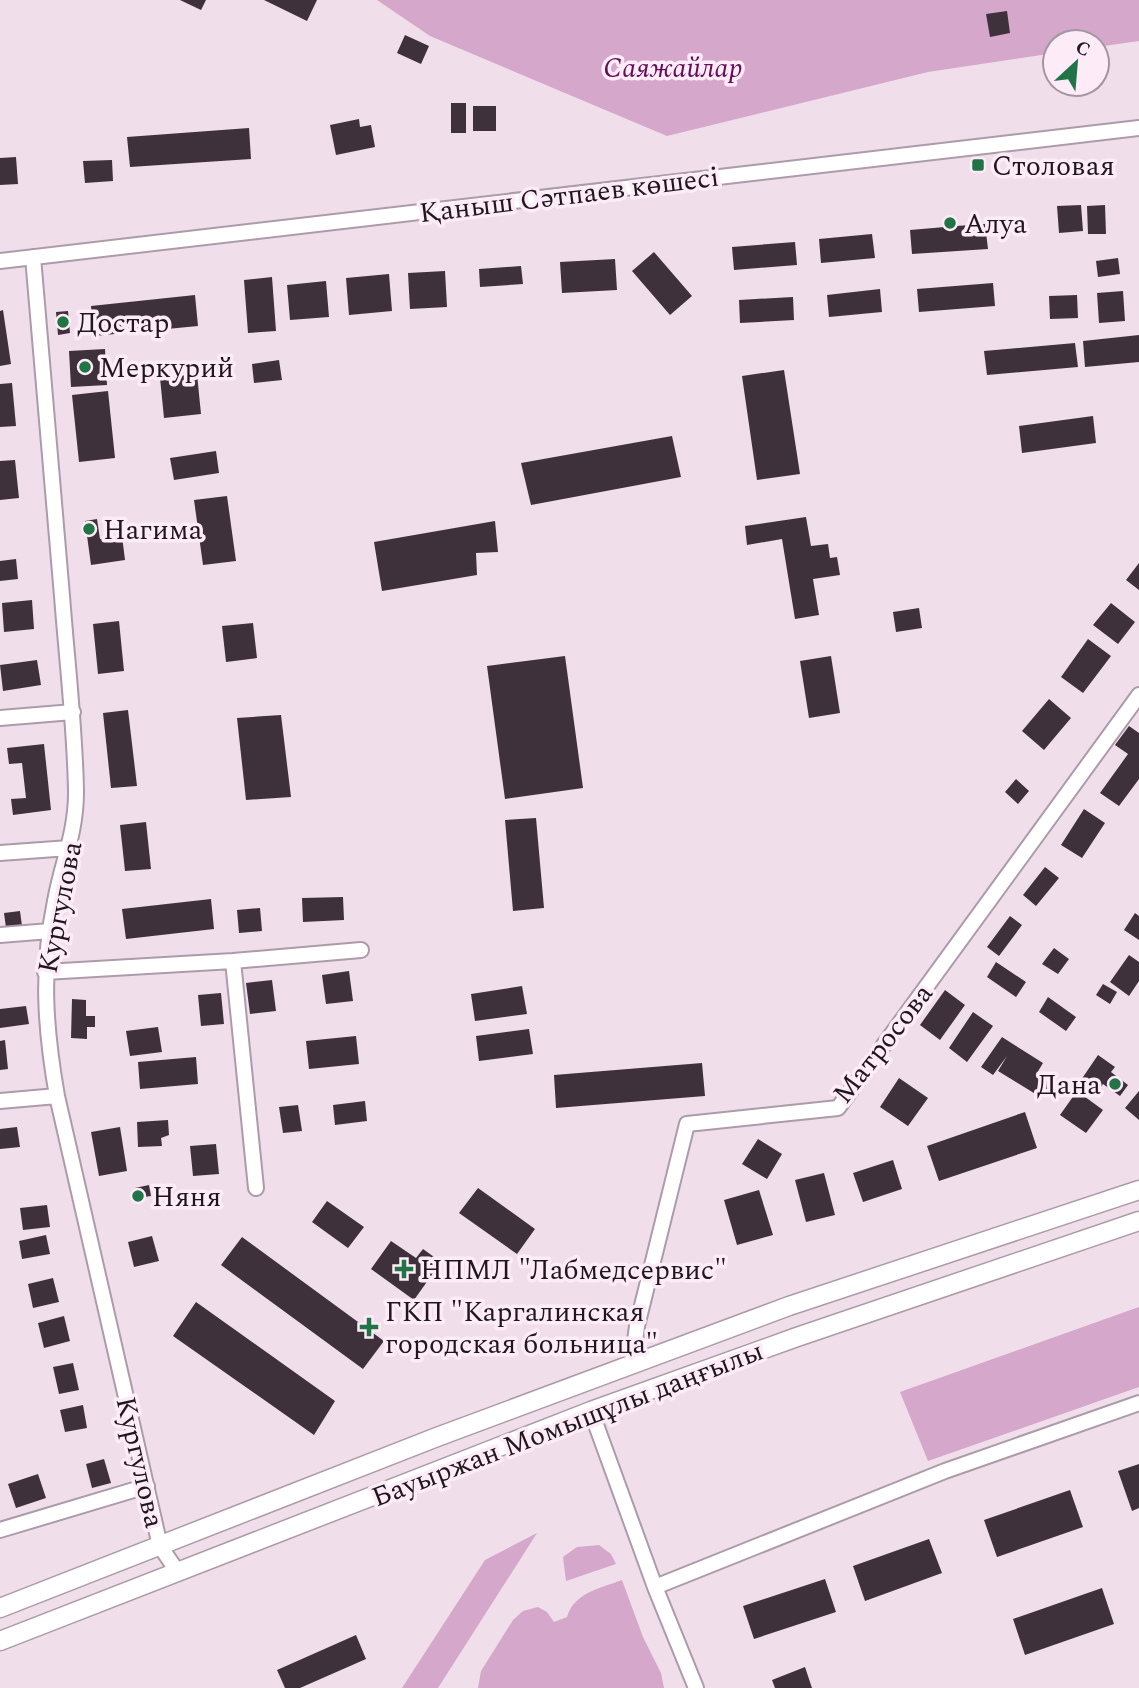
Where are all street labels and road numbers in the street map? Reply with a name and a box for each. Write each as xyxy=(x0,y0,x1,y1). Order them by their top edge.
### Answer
street label: Қаныш Сәтпаев көшесі xyxy=(417,156,722,235)
street label: Кургулова xyxy=(27,837,94,977)
street label: Матросова xyxy=(822,974,944,1113)
street label: Бауыржан Момышұлы даңғылы xyxy=(366,1330,770,1519)
street label: Кургулова xyxy=(104,1392,176,1532)

